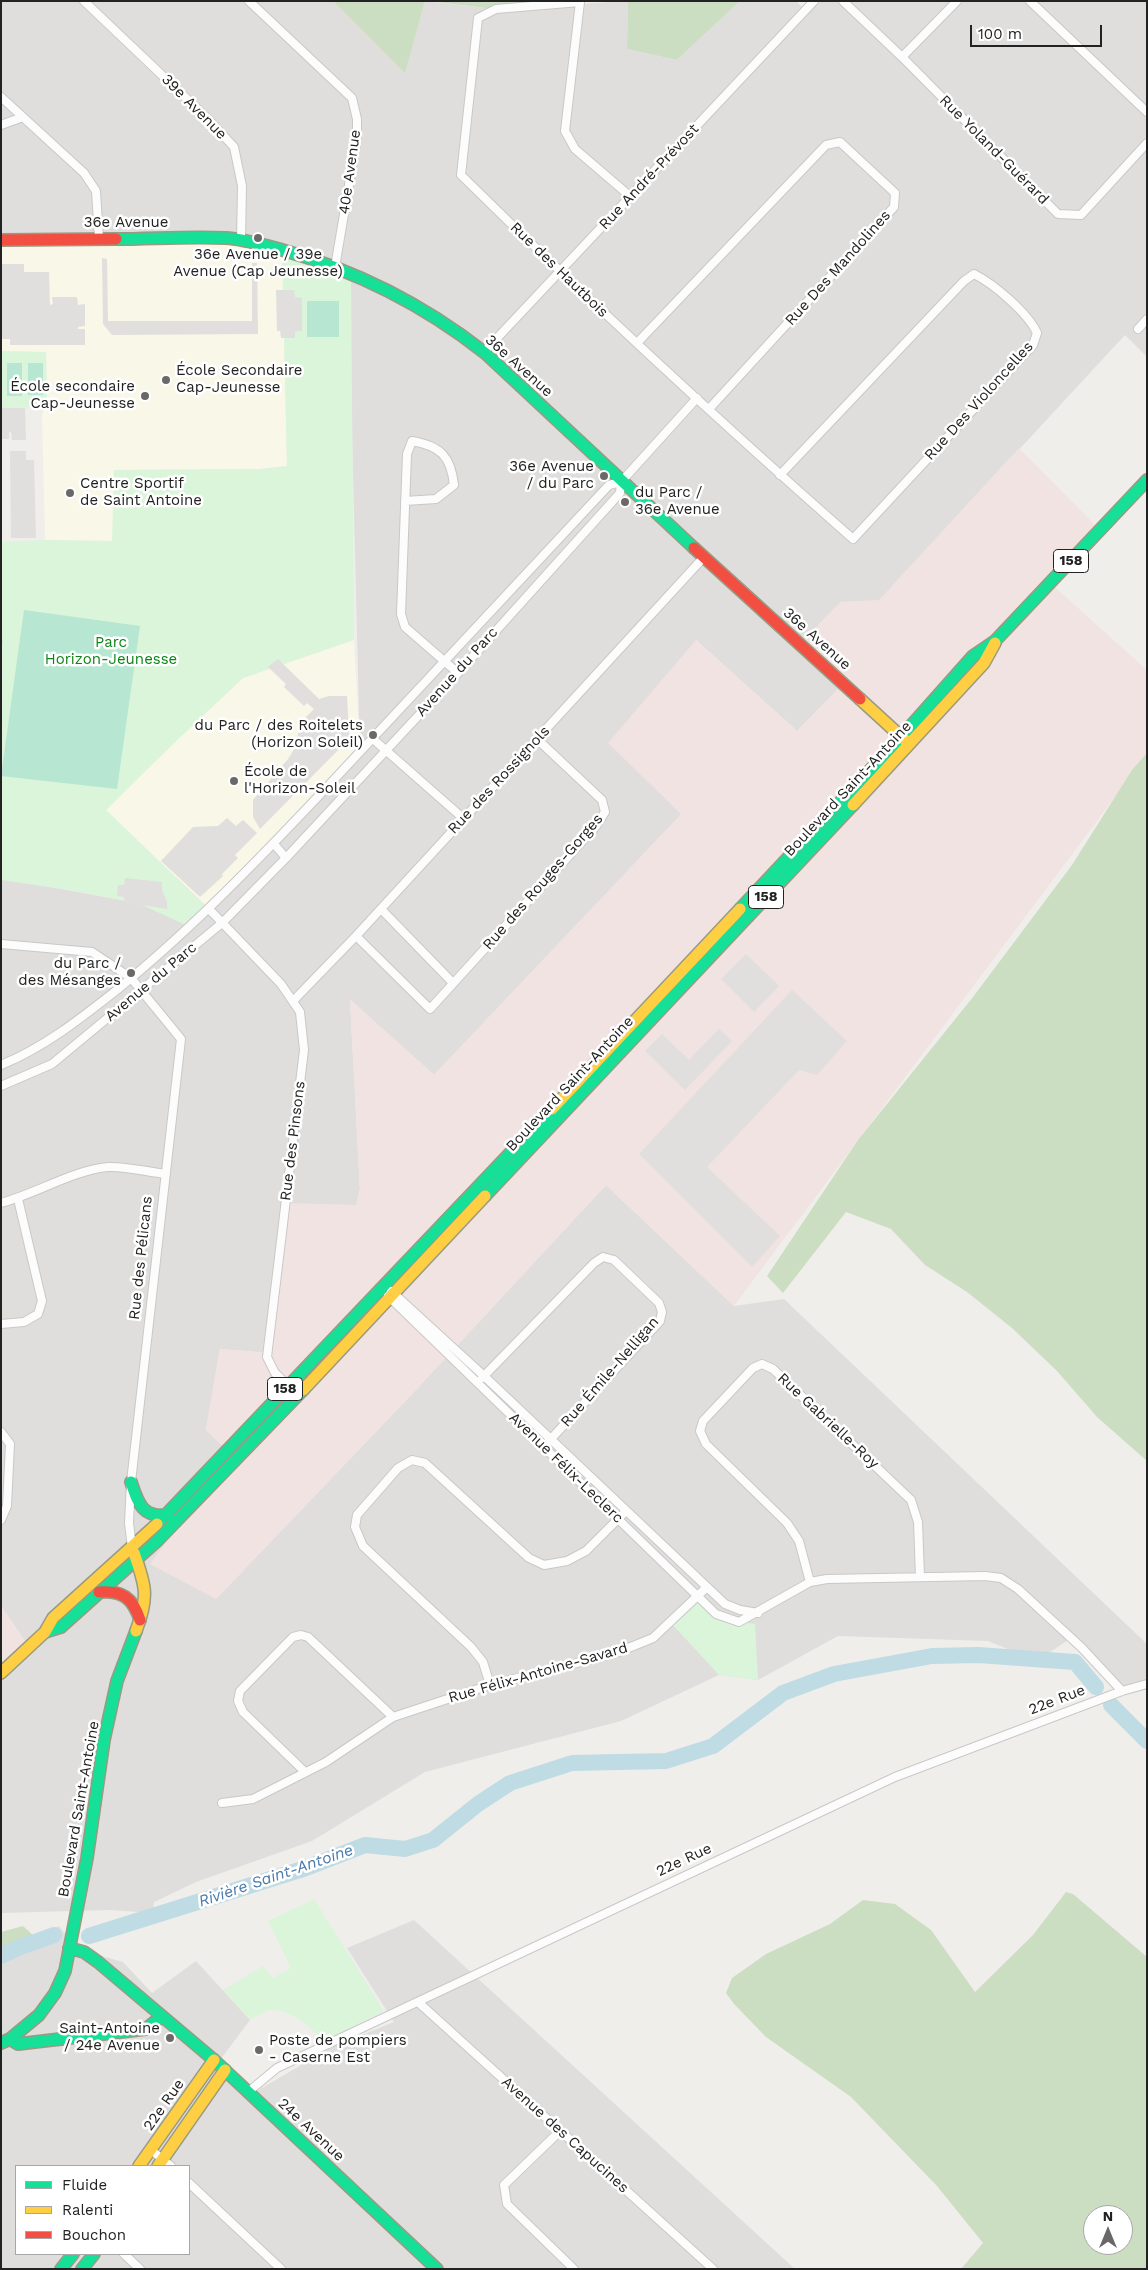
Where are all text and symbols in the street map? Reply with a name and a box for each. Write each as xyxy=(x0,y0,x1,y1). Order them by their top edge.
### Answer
scale bar xyxy=(973,15,1106,47)
text: 100 m xyxy=(978,25,1022,43)
street label: 39e Avenue xyxy=(158,71,230,143)
street label: Rue Yoland-Guérard xyxy=(936,92,1052,208)
street label: Rue André-Prévost xyxy=(595,120,703,234)
street label: 40e Avenue xyxy=(335,129,365,215)
street label: Rue Des Mandolines xyxy=(782,207,894,329)
street label: 36e Avenue xyxy=(84,214,168,232)
street label: Rue des Hautbois xyxy=(506,219,612,321)
marker: 36e Avenue / 39e Avenue (Cap Jeunesse) xyxy=(252,232,264,244)
place label: 36e Avenue / 39e Avenue (Cap Jeunesse) xyxy=(173,246,343,281)
street label: 36e Avenue xyxy=(482,331,556,401)
street label: Rue Des Violoncelles xyxy=(921,338,1037,464)
place label: École Secondaire Cap-Jeunesse xyxy=(176,362,302,397)
marker: École Secondaire Cap-Jeunesse xyxy=(160,374,172,386)
place label: École secondaire Cap-Jeunesse xyxy=(10,378,135,413)
marker: École secondaire Cap-Jeunesse xyxy=(139,390,151,402)
place label: 36e Avenue / du Parc xyxy=(509,458,594,493)
marker: 36e Avenue / du Parc xyxy=(598,470,610,482)
place label: Centre Sportif de Saint Antoine xyxy=(80,475,202,510)
place label: du Parc / 36e Avenue xyxy=(635,484,720,519)
marker: Centre Sportif de Saint Antoine xyxy=(64,487,76,499)
marker: du Parc / 36e Avenue xyxy=(619,496,631,508)
road number: 158 xyxy=(1054,550,1088,572)
street label: 36e Avenue xyxy=(780,604,854,674)
street label: Avenue du Parc xyxy=(412,624,502,720)
park label: Parc Horizon-Jeunesse xyxy=(45,634,177,669)
place label: du Parc / des Roitelets (Horizon Soleil) xyxy=(195,717,363,752)
street label: Boulevard Saint-Antoine xyxy=(781,718,915,860)
street label: Rue des Rossignols xyxy=(444,722,554,838)
marker: du Parc / des Roitelets (Horizon Soleil) xyxy=(367,729,379,741)
place label: École de l'Horizon-Soleil xyxy=(244,763,356,798)
marker: École de l'Horizon-Soleil xyxy=(228,775,240,787)
street label: Rue des Rouges-Gorges xyxy=(479,810,607,954)
road number: 158 xyxy=(748,886,784,909)
street label: Avenue du Parc xyxy=(102,939,200,1025)
place label: du Parc / des Mésanges xyxy=(18,955,121,990)
marker: du Parc / des Mésanges xyxy=(125,967,137,979)
street label: Boulevard Saint-Antoine xyxy=(503,1013,637,1155)
street label: Rue des Pinsons xyxy=(277,1080,309,1202)
street label: Rue des Pélicans xyxy=(126,1195,156,1321)
street label: Rue Émile-Nelligan xyxy=(557,1313,663,1431)
street label: Rue Gabrielle-Roy xyxy=(774,1369,882,1473)
road number: 158 xyxy=(268,1378,302,1400)
street label: Avenue Félix-Leclerc xyxy=(505,1409,627,1527)
street label: Rue Félix-Antoine-Savard xyxy=(446,1639,630,1707)
street label: 22e Rue xyxy=(1026,1681,1088,1719)
street label: Boulevard Saint-Antoine xyxy=(55,1720,103,1898)
street label: 22e Rue xyxy=(653,1839,715,1881)
water label: Rivière Saint-Antoine xyxy=(196,1841,356,1911)
place label: Saint-Antoine / 24e Avenue xyxy=(59,2020,160,2055)
marker: Saint-Antoine / 24e Avenue xyxy=(164,2032,176,2044)
place label: Poste de pompiers - Caserne Est xyxy=(269,2032,407,2067)
marker: Poste de pompiers - Caserne Est xyxy=(253,2044,265,2056)
street label: Avenue des Capucines xyxy=(498,2073,632,2197)
street label: 22e Rue xyxy=(140,2076,188,2134)
street label: 24e Avenue xyxy=(274,2095,348,2165)
legend xyxy=(15,2165,190,2255)
text: Fluide xyxy=(62,2176,107,2194)
text: Ralenti xyxy=(62,2201,113,2219)
north arrow xyxy=(1083,2205,1133,2255)
text: N xyxy=(1103,2208,1113,2224)
text: Bouchon xyxy=(62,2226,126,2244)

